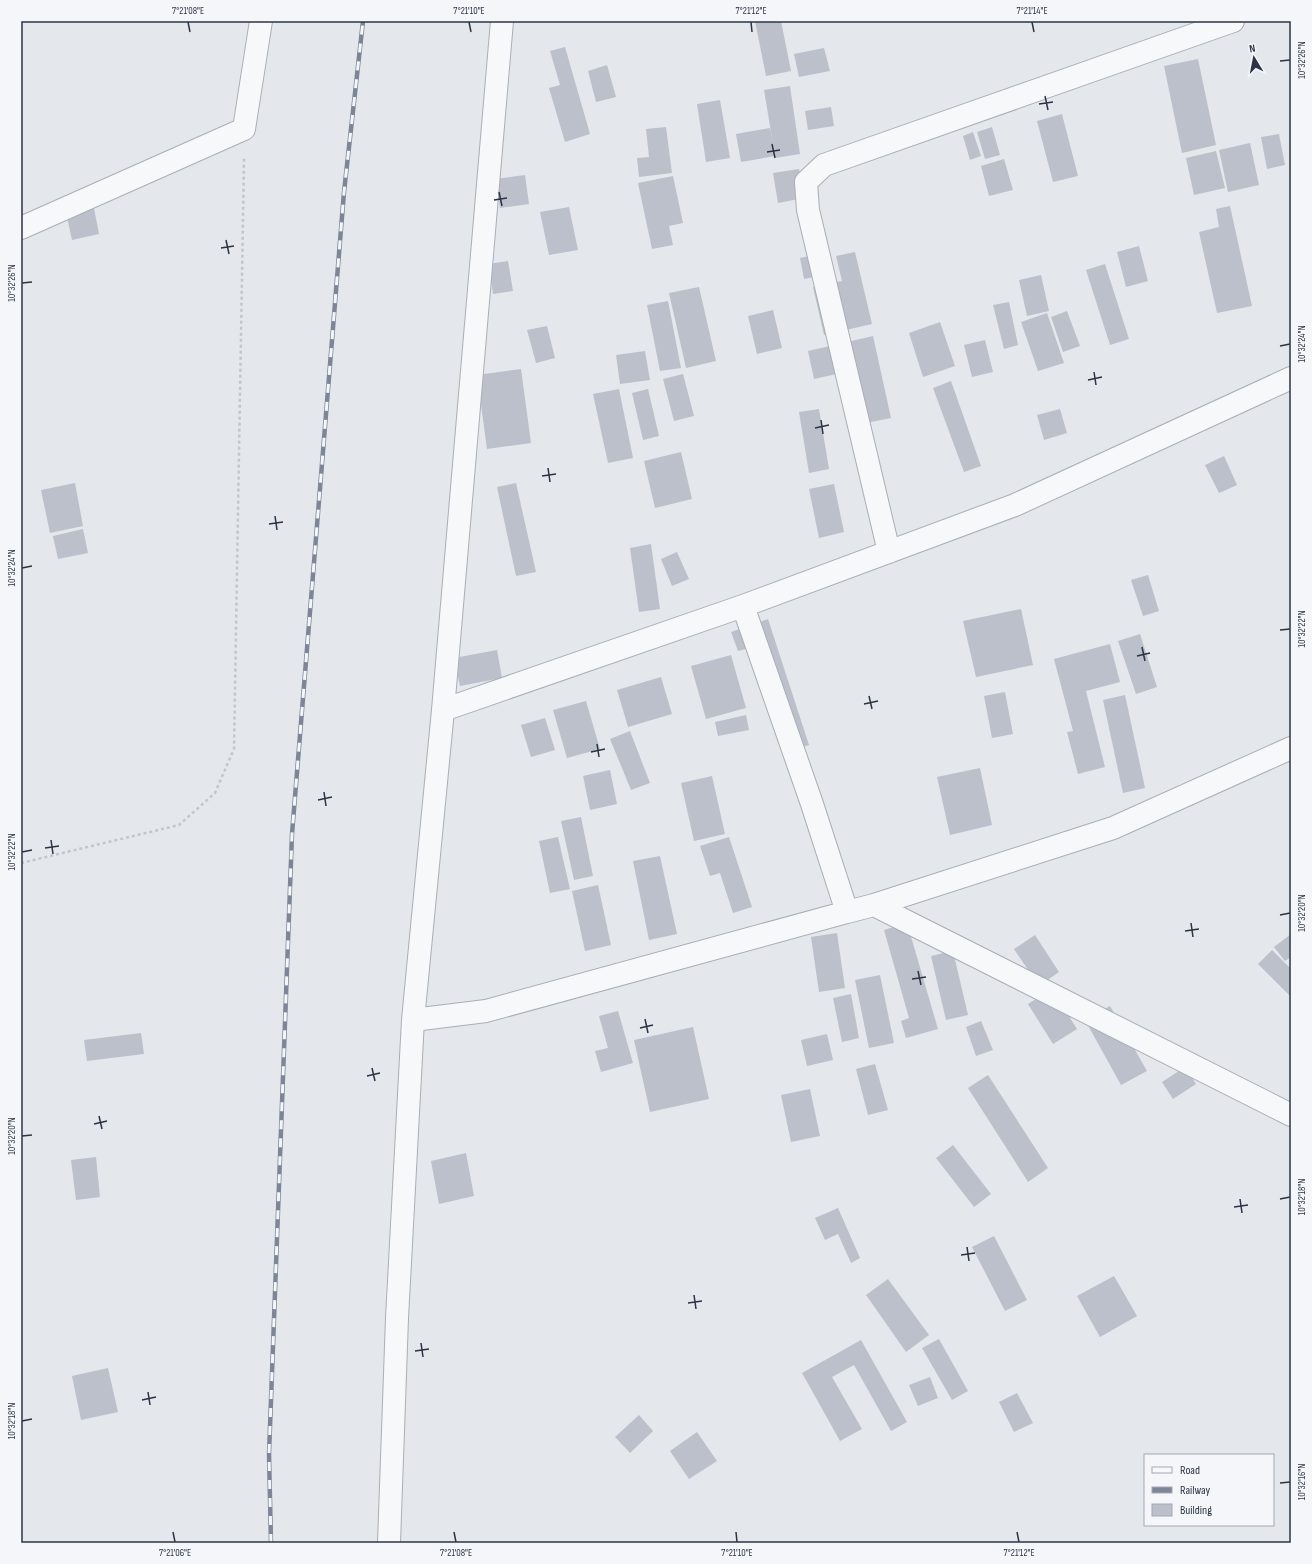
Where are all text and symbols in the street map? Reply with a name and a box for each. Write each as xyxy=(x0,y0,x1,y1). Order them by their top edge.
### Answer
text: 7°21'08"E xyxy=(172,5,204,17)
text: 7°21'10"E xyxy=(453,5,485,17)
text: 7°21'12"E xyxy=(735,5,767,17)
text: 7°21'14"E xyxy=(1016,5,1048,17)
north arrow xyxy=(1234,38,1274,78)
text: 10°32'26"N xyxy=(1296,41,1308,79)
text: N xyxy=(1248,42,1256,56)
text: 10°32'26"N xyxy=(6,264,18,302)
text: 10°32'24"N xyxy=(1296,325,1308,363)
text: 10°32'24"N xyxy=(6,549,18,587)
text: 10°32'22"N xyxy=(1296,610,1308,648)
text: 10°32'22"N xyxy=(6,833,18,871)
text: 10°32'20"N xyxy=(1296,894,1308,932)
text: 10°32'20"N xyxy=(6,1117,18,1155)
text: 10°32'18"N xyxy=(1296,1179,1308,1215)
text: 10°32'18"N xyxy=(6,1403,18,1439)
legend xyxy=(1144,1454,1274,1526)
text: Road xyxy=(1180,1463,1200,1478)
text: 10°32'16"N xyxy=(1296,1464,1308,1500)
text: Railway xyxy=(1180,1483,1211,1498)
text: Building xyxy=(1180,1503,1212,1518)
text: 7°21'06"E xyxy=(159,1547,191,1559)
text: 7°21'08"E xyxy=(440,1547,472,1559)
text: 7°21'10"E xyxy=(721,1547,753,1559)
text: 7°21'12"E xyxy=(1003,1547,1035,1559)

